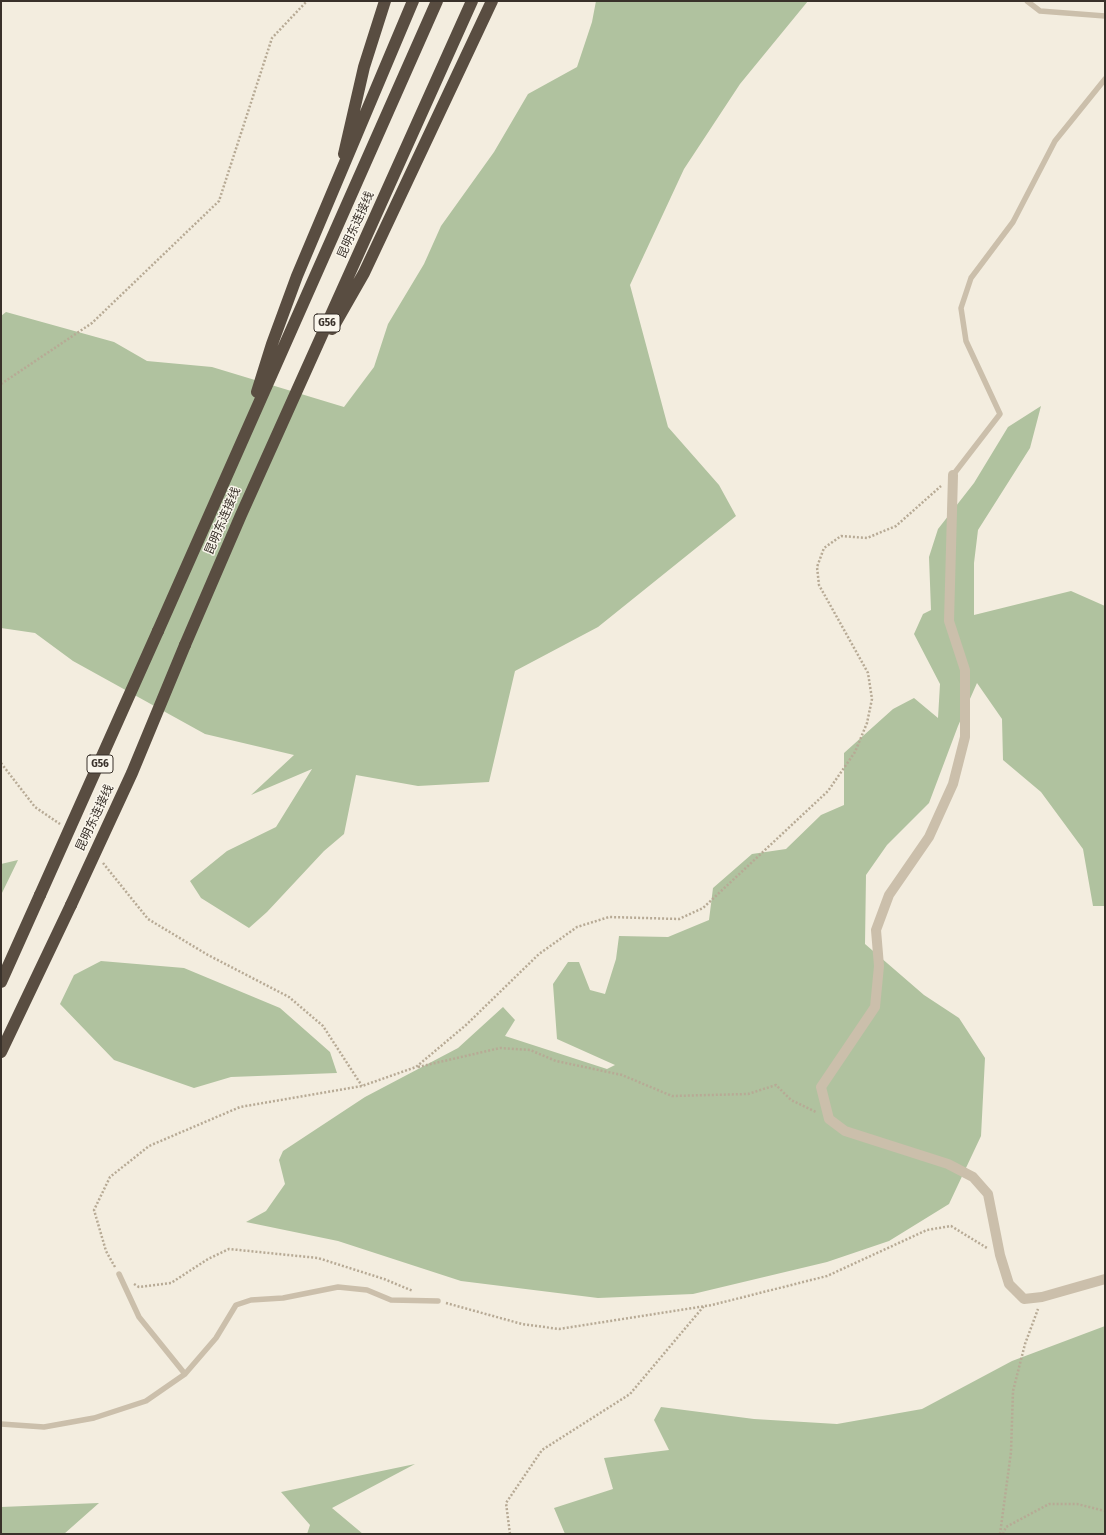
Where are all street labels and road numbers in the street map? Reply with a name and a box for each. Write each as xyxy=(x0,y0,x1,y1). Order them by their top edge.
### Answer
street label: 昆明东连接线 xyxy=(335,189,377,261)
road number: G56 xyxy=(314,314,340,332)
street label: 昆明东连接线 xyxy=(202,485,244,557)
road number: G56 xyxy=(87,755,113,773)
street label: 昆明东连接线 xyxy=(73,782,117,854)

